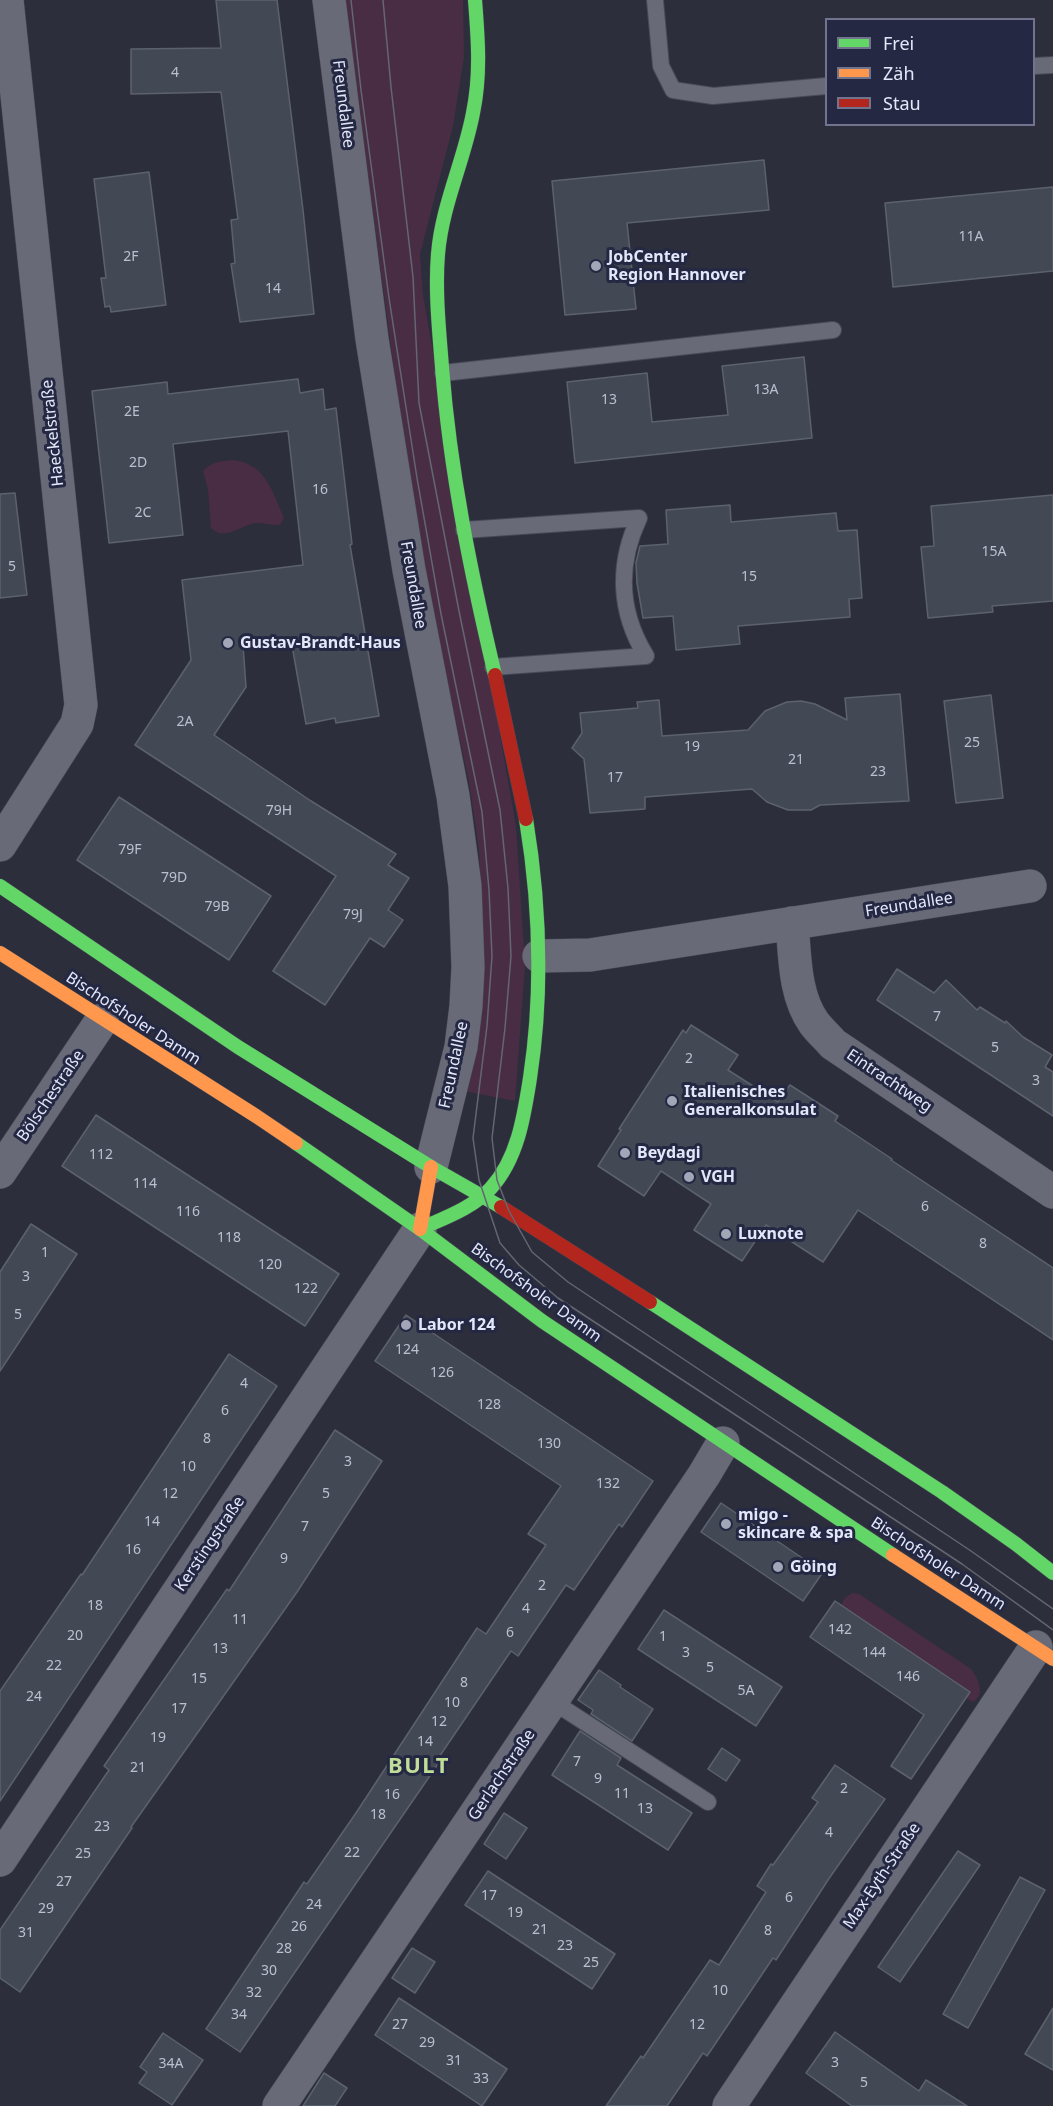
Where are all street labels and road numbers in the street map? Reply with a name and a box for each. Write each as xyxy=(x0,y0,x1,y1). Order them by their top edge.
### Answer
street label: Freundallee xyxy=(328,59,358,149)
street label: Haeckelstraße xyxy=(38,379,68,487)
street label: Freundallee xyxy=(396,540,430,630)
street label: Freundallee xyxy=(864,889,954,921)
street label: Bischofsholer Damm xyxy=(62,968,204,1070)
street label: Freundallee xyxy=(435,1020,473,1110)
street label: Eintrachtweg xyxy=(843,1045,935,1117)
street label: Bölschestraße xyxy=(13,1047,89,1145)
street label: Bischofsholer Damm xyxy=(467,1239,605,1347)
street label: Kerstingstraße xyxy=(171,1493,249,1595)
street label: Bischofsholer Damm xyxy=(867,1513,1009,1615)
street label: Gerlachstraße xyxy=(464,1726,540,1824)
street label: Max-Eyth-Straße xyxy=(839,1819,925,1933)

